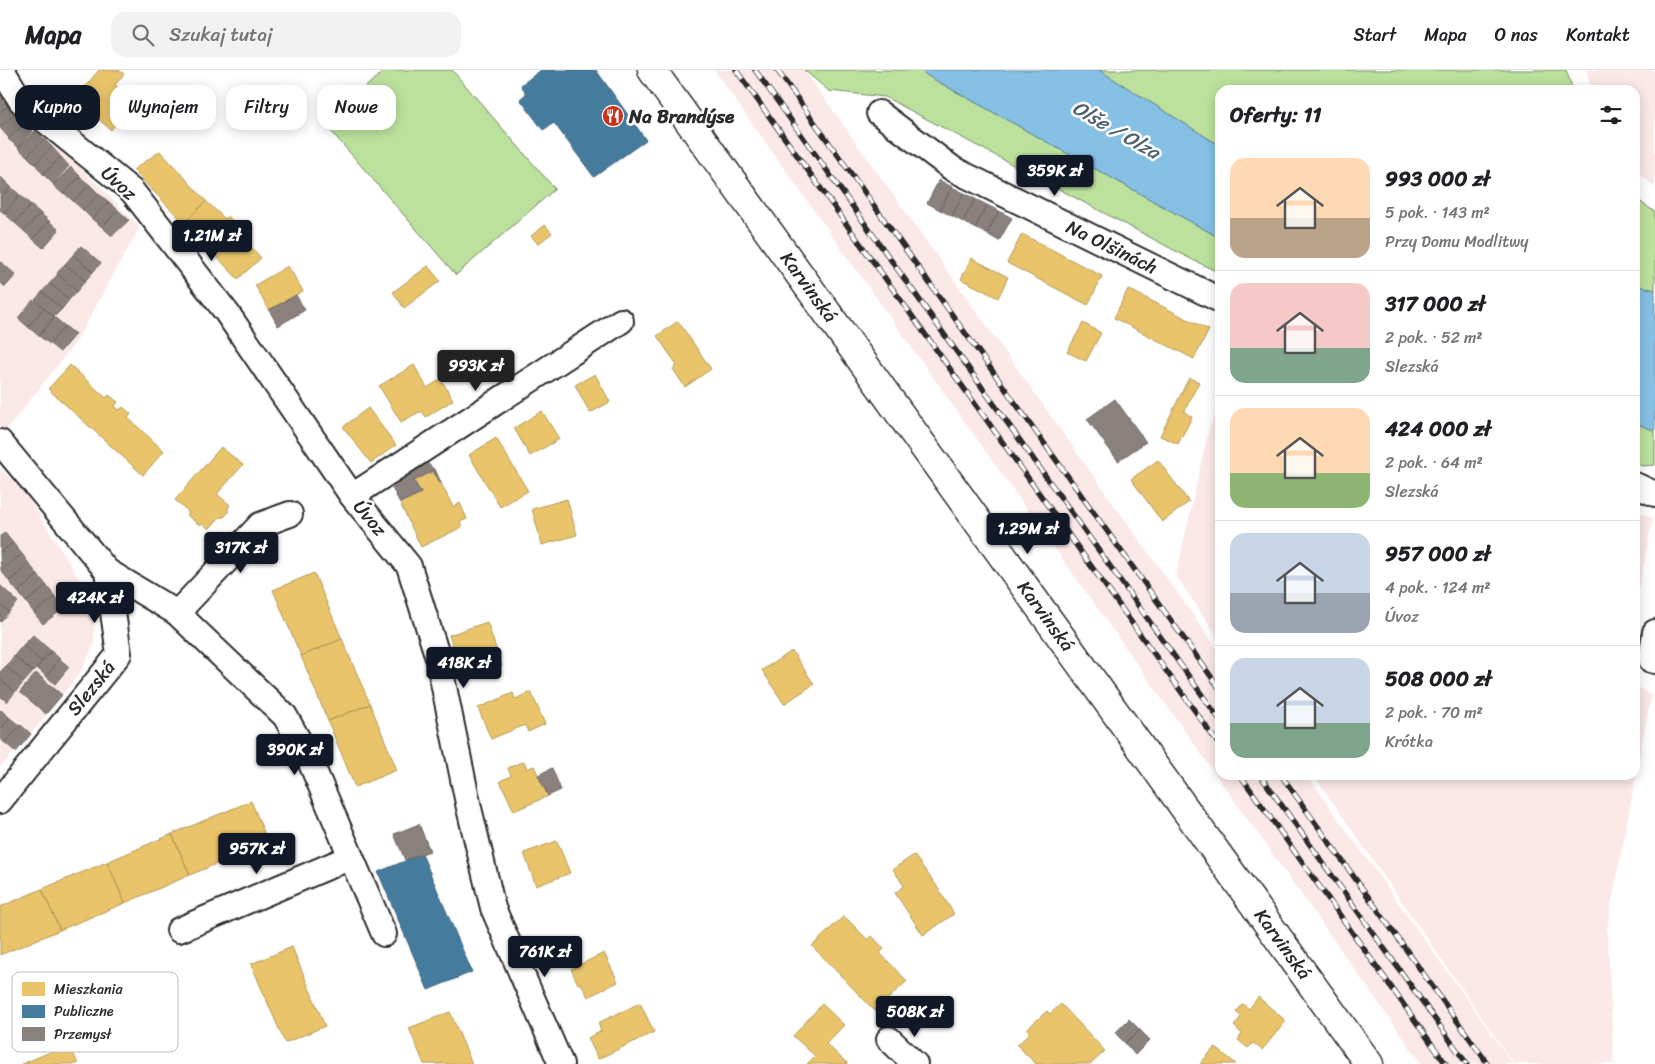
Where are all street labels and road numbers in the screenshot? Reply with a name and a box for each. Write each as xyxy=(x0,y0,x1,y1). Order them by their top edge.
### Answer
street label: Úvoz xyxy=(93,157,146,209)
street label: Na Olšinách xyxy=(1060,211,1164,283)
street label: Karvinská xyxy=(772,244,847,330)
street label: Úvoz xyxy=(344,492,396,545)
street label: Karvinská xyxy=(1009,573,1084,659)
street label: Slezská xyxy=(58,653,124,723)
street label: Karvinská xyxy=(1246,901,1321,987)

